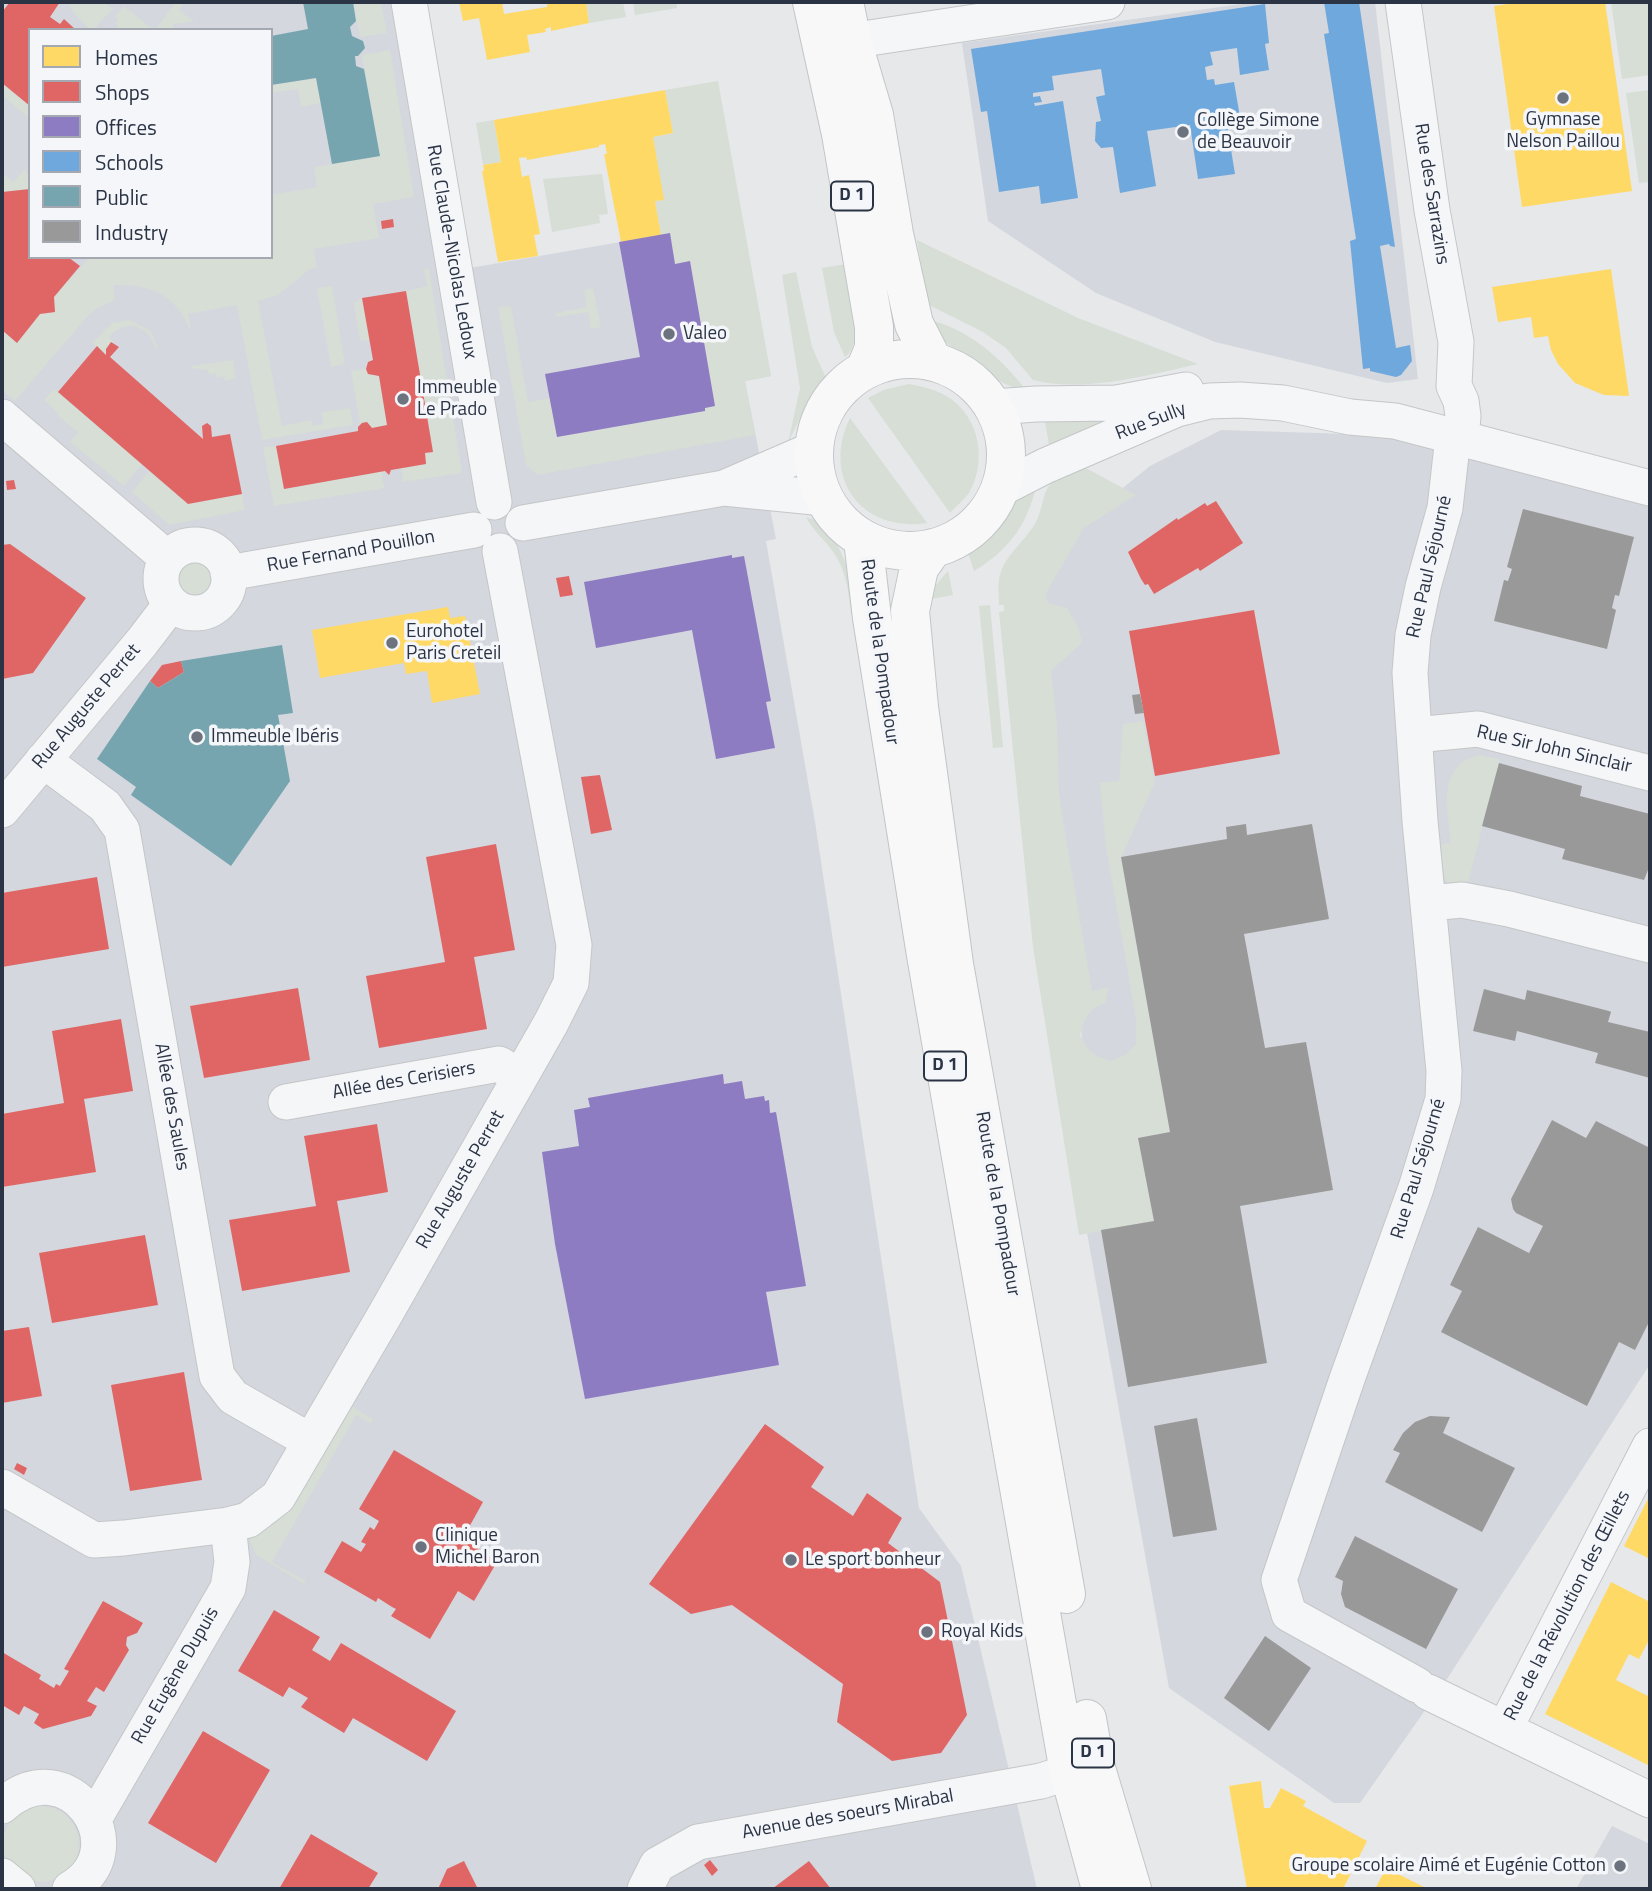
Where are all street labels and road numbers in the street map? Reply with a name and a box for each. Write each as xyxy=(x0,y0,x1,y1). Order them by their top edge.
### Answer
street label: Rue des Sarrazins xyxy=(1409,122,1453,266)
street label: Rue Claude-Nicolas Ledoux xyxy=(421,143,481,361)
road number: D 1 xyxy=(831,182,873,210)
street label: Rue Sully xyxy=(1112,398,1190,446)
street label: Rue Paul Séjourné xyxy=(1403,494,1457,640)
street label: Rue Fernand Pouillon xyxy=(265,526,437,578)
street label: Route de la Pompadour xyxy=(855,558,903,746)
street label: Rue Auguste Perret xyxy=(28,640,146,774)
street label: Rue Sir John Sinclair xyxy=(1474,721,1634,779)
street label: Allée des Saules xyxy=(149,1042,193,1172)
road number: D 1 xyxy=(924,1051,966,1080)
street label: Allée des Cerisiers xyxy=(331,1057,477,1105)
street label: Rue Paul Séjourné xyxy=(1387,1096,1451,1242)
street label: Rue Auguste Perret xyxy=(412,1107,510,1253)
street label: Route de la Pompadour xyxy=(970,1110,1024,1298)
street label: Rue de la Révolution des Œillets xyxy=(1500,1487,1636,1725)
street label: Rue Eugène Dupuis xyxy=(127,1603,225,1749)
road number: D 1 xyxy=(1072,1738,1114,1768)
street label: Avenue des soeurs Mirabal xyxy=(740,1785,956,1845)

